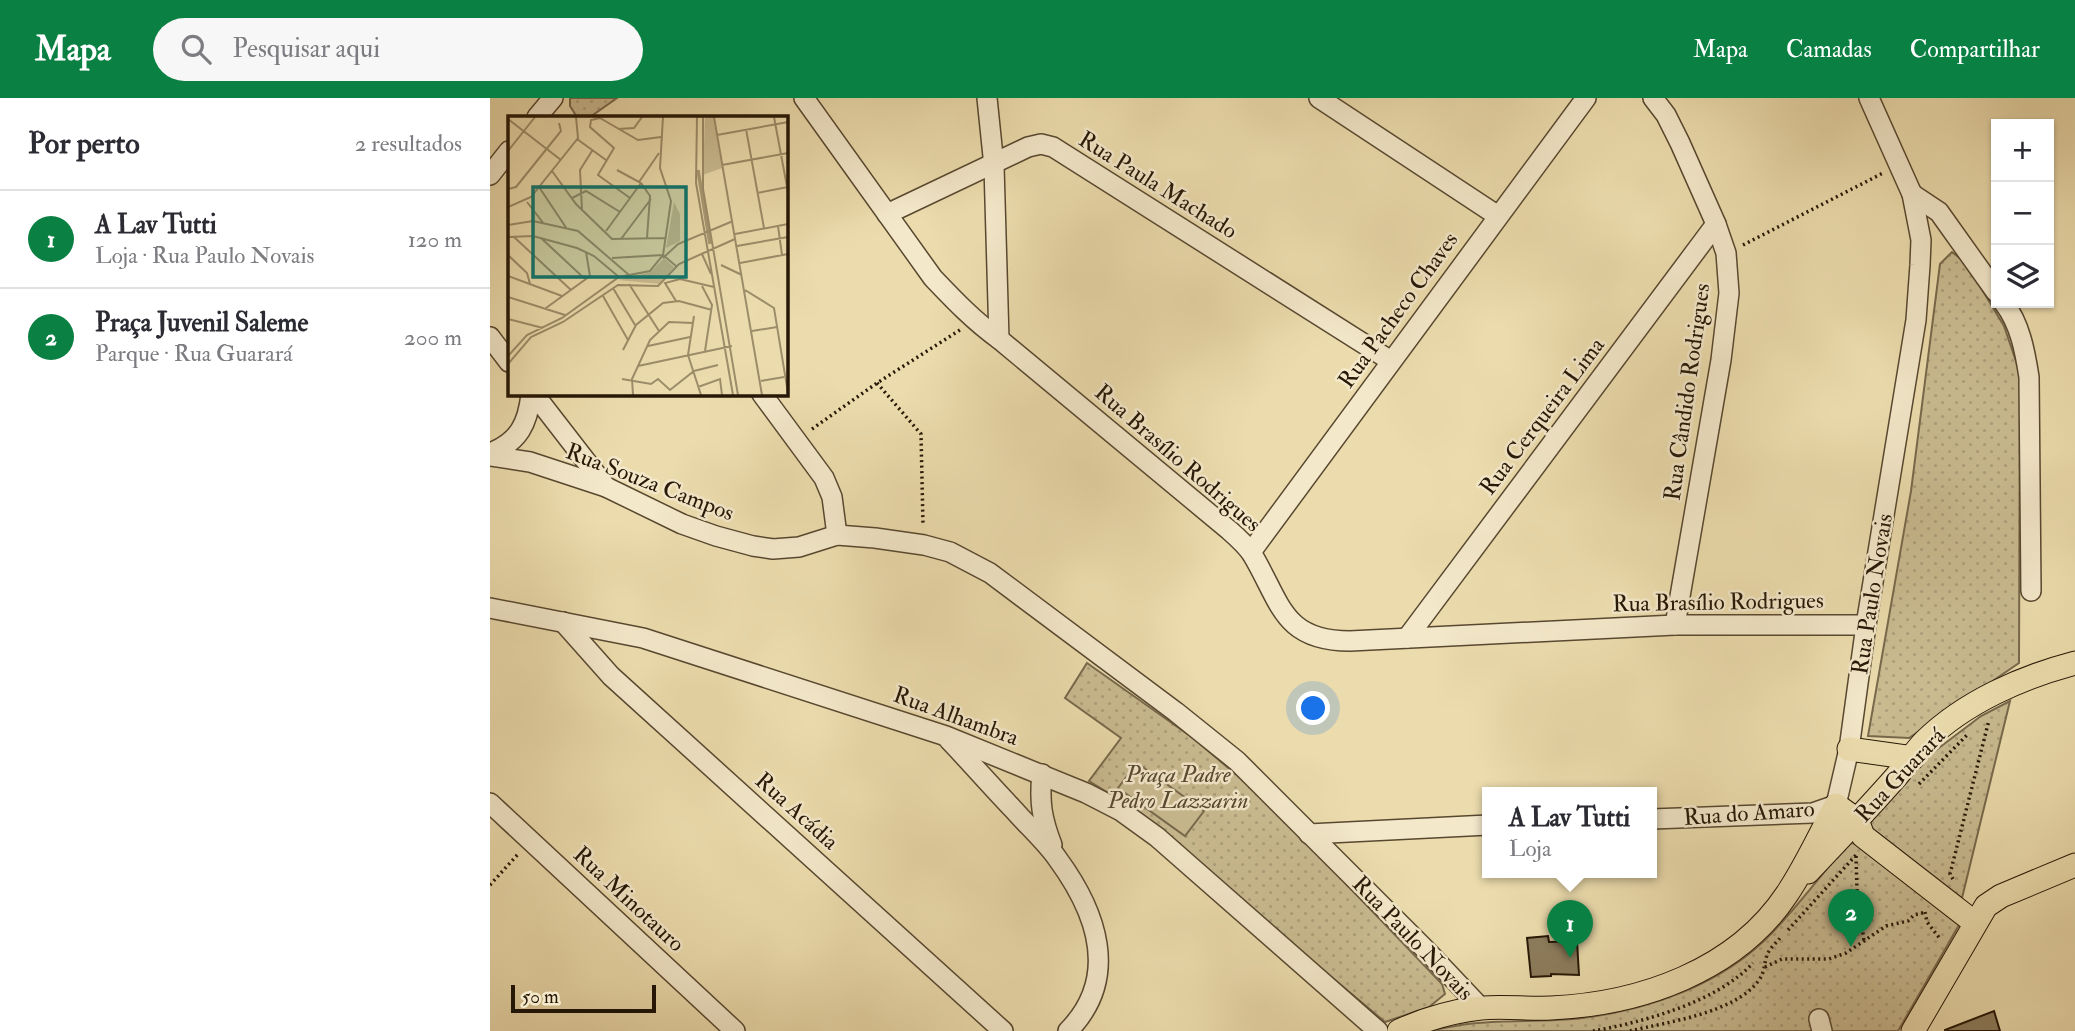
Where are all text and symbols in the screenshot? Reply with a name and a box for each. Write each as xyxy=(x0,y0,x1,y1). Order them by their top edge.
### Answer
search box xyxy=(153,18,643,81)
text: Mapa xyxy=(35,29,111,70)
icon: search xyxy=(177,30,215,68)
text: Pesquisar aqui xyxy=(233,33,380,65)
text: Mapa xyxy=(1693,34,1748,65)
text: Camadas xyxy=(1786,34,1872,65)
text: Compartilhar xyxy=(1910,34,2040,65)
inset map xyxy=(508,116,788,396)
map controls xyxy=(1991,119,2054,308)
button: + xyxy=(1991,119,2054,182)
text: Por perto xyxy=(28,125,140,162)
street label: Rua Paula Machado xyxy=(1073,125,1243,245)
text: 2 resultados xyxy=(355,129,462,158)
button: − xyxy=(1991,182,2054,245)
text: A Lav Tutti xyxy=(95,209,217,241)
text: 1 xyxy=(47,225,55,254)
text: 120 m xyxy=(408,225,462,254)
street label: Rua Pacheco Chaves xyxy=(1332,226,1464,394)
text: Loja · Rua Paulo Novais xyxy=(95,241,314,270)
button: layers xyxy=(1991,245,2054,308)
street label: Rua Cândido Rodrigues xyxy=(1657,281,1717,503)
text: Praça Juvenil Saleme xyxy=(95,307,308,339)
text: 2 xyxy=(45,323,57,352)
text: 200 m xyxy=(404,323,462,352)
street label: Rua Cerqueira Lima xyxy=(1473,331,1611,501)
text: Parque · Rua Guarará xyxy=(95,339,293,368)
street label: Rua Brasílio Rodrigues xyxy=(1089,378,1267,538)
street label: Rua Souza Campos xyxy=(561,437,738,528)
street label: Rua Paulo Novais xyxy=(1845,511,1899,677)
street label: Rua Brasílio Rodrigues xyxy=(1612,586,1824,618)
street label: Rua Alhambra xyxy=(889,680,1023,752)
your location xyxy=(1296,691,1330,725)
street label: Rua Guarará xyxy=(1849,721,1952,828)
park label: Praça Padre Pedro Lazzarin xyxy=(1107,760,1249,815)
street label: Rua Acádia xyxy=(749,766,845,856)
popup xyxy=(1482,787,1657,878)
street label: Rua do Amaro xyxy=(1683,794,1815,832)
text: A Lav Tutti xyxy=(1509,802,1630,834)
text: Loja xyxy=(1509,834,1551,863)
street label: Rua Minotauro xyxy=(567,840,691,958)
street label: Rua Paulo Novais xyxy=(1346,869,1480,1007)
pin: 2 xyxy=(1828,889,1874,947)
pin: 1 xyxy=(1547,900,1593,958)
scale bar xyxy=(511,982,656,1014)
text: 50 m xyxy=(522,985,559,1009)

